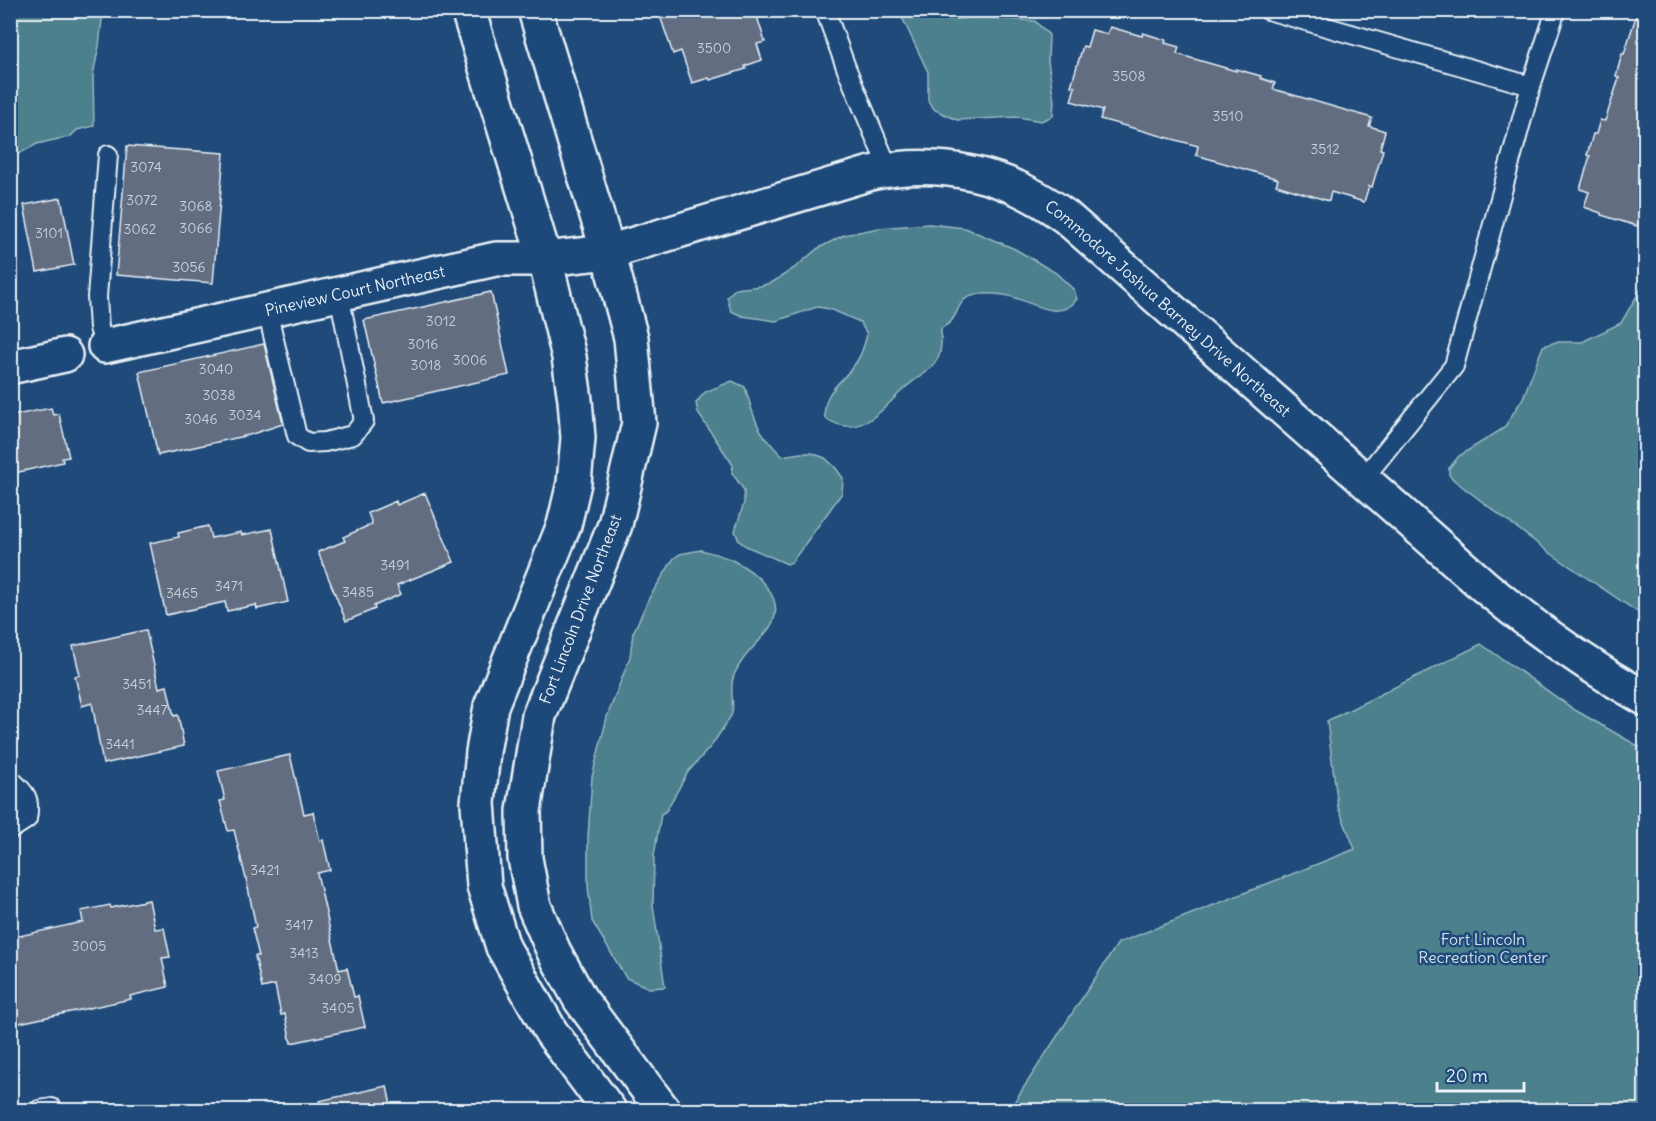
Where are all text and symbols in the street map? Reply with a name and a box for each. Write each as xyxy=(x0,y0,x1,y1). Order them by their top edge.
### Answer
house number: 3500 xyxy=(697,39,731,57)
house number: 3508 xyxy=(1112,67,1146,85)
house number: 3510 xyxy=(1213,107,1243,125)
house number: 3512 xyxy=(1310,140,1340,158)
house number: 3074 xyxy=(130,158,162,176)
house number: 3072 xyxy=(126,191,158,209)
street label: Commodore Joshua Barney Drive Northeast xyxy=(1042,196,1295,421)
house number: 3068 xyxy=(179,197,213,215)
house number: 3066 xyxy=(179,219,213,237)
house number: 3062 xyxy=(124,220,157,238)
house number: 3101 xyxy=(35,224,63,242)
house number: 3056 xyxy=(172,258,206,276)
street label: Pineview Court Northeast xyxy=(263,261,447,320)
house number: 3012 xyxy=(426,312,457,330)
house number: 3016 xyxy=(408,335,438,353)
house number: 3006 xyxy=(453,351,487,369)
house number: 3018 xyxy=(411,356,441,374)
house number: 3040 xyxy=(199,360,233,378)
house number: 3038 xyxy=(202,386,236,404)
house number: 3034 xyxy=(228,406,262,424)
house number: 3046 xyxy=(184,410,218,428)
street label: Fort Lincoln Drive Northeast xyxy=(535,511,626,707)
house number: 3491 xyxy=(380,556,410,574)
house number: 3471 xyxy=(215,577,243,595)
house number: 3485 xyxy=(342,583,374,601)
house number: 3465 xyxy=(166,584,198,602)
house number: 3451 xyxy=(122,675,152,693)
house number: 3447 xyxy=(137,701,168,719)
house number: 3441 xyxy=(105,735,135,753)
house number: 3421 xyxy=(250,861,280,879)
house number: 3417 xyxy=(285,916,313,934)
park label: Fort Lincoln Recreation Center xyxy=(1418,929,1548,967)
house number: 3005 xyxy=(72,937,106,955)
house number: 3413 xyxy=(289,944,319,962)
house number: 3409 xyxy=(308,970,342,988)
house number: 3405 xyxy=(321,999,355,1017)
scale bar xyxy=(1437,1055,1524,1093)
text: 20 m xyxy=(1446,1064,1488,1087)

